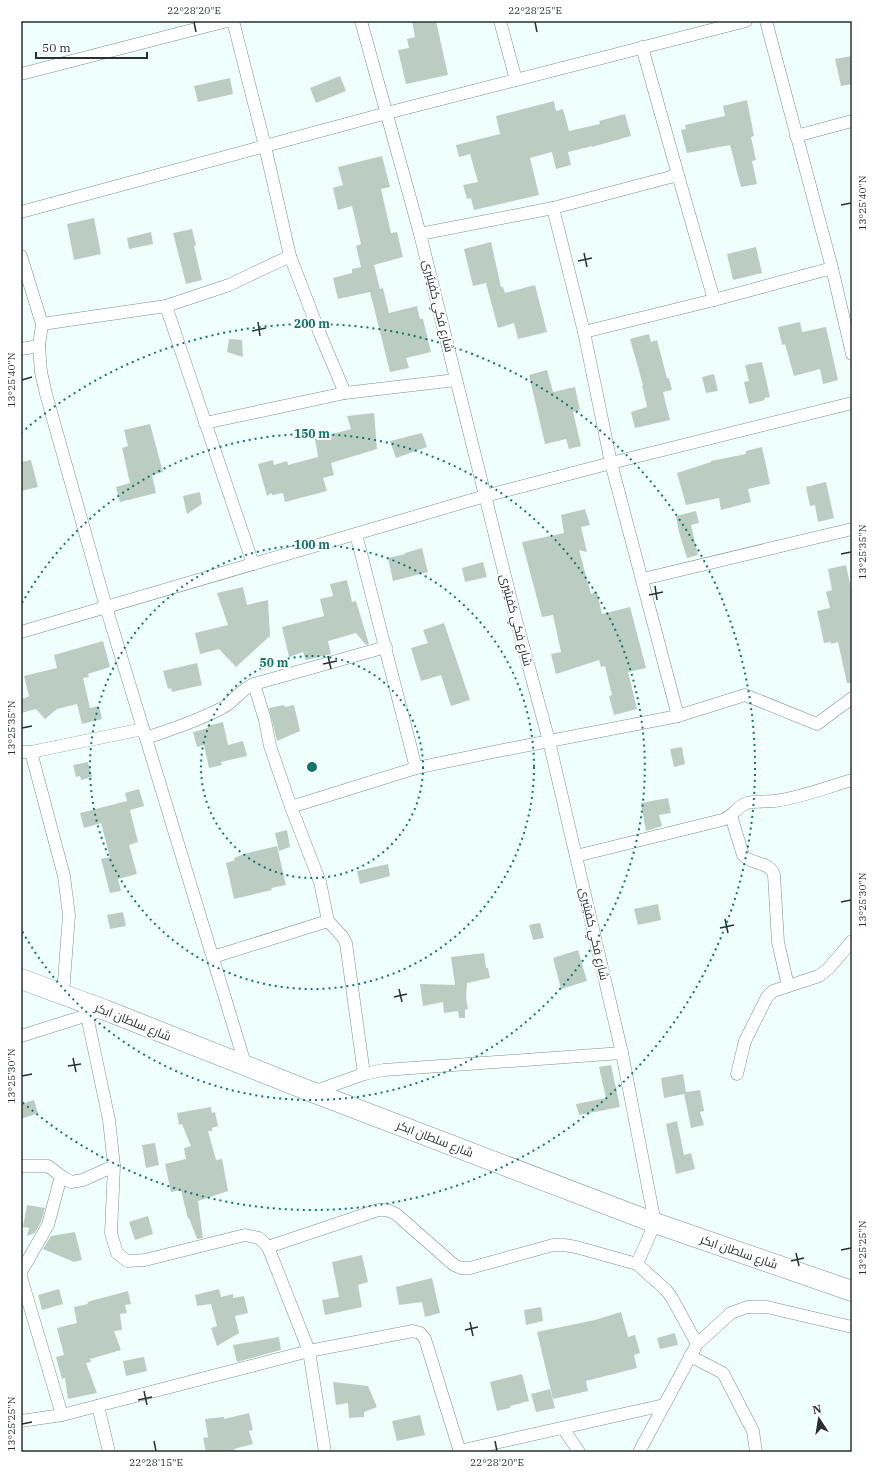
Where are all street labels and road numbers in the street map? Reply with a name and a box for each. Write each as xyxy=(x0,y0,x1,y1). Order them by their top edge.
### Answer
street label: شارع فكي كفيتيرى xyxy=(417,258,457,354)
street label: شارع فكي كفيتيرى xyxy=(494,572,536,668)
street label: شارع فكي كفيتيرى xyxy=(574,886,612,982)
street label: شارع سلطان ابكر xyxy=(92,999,174,1045)
street label: شارع سلطان ابكر xyxy=(393,1117,476,1161)
street label: شارع سلطان ابكر xyxy=(697,1231,780,1273)

